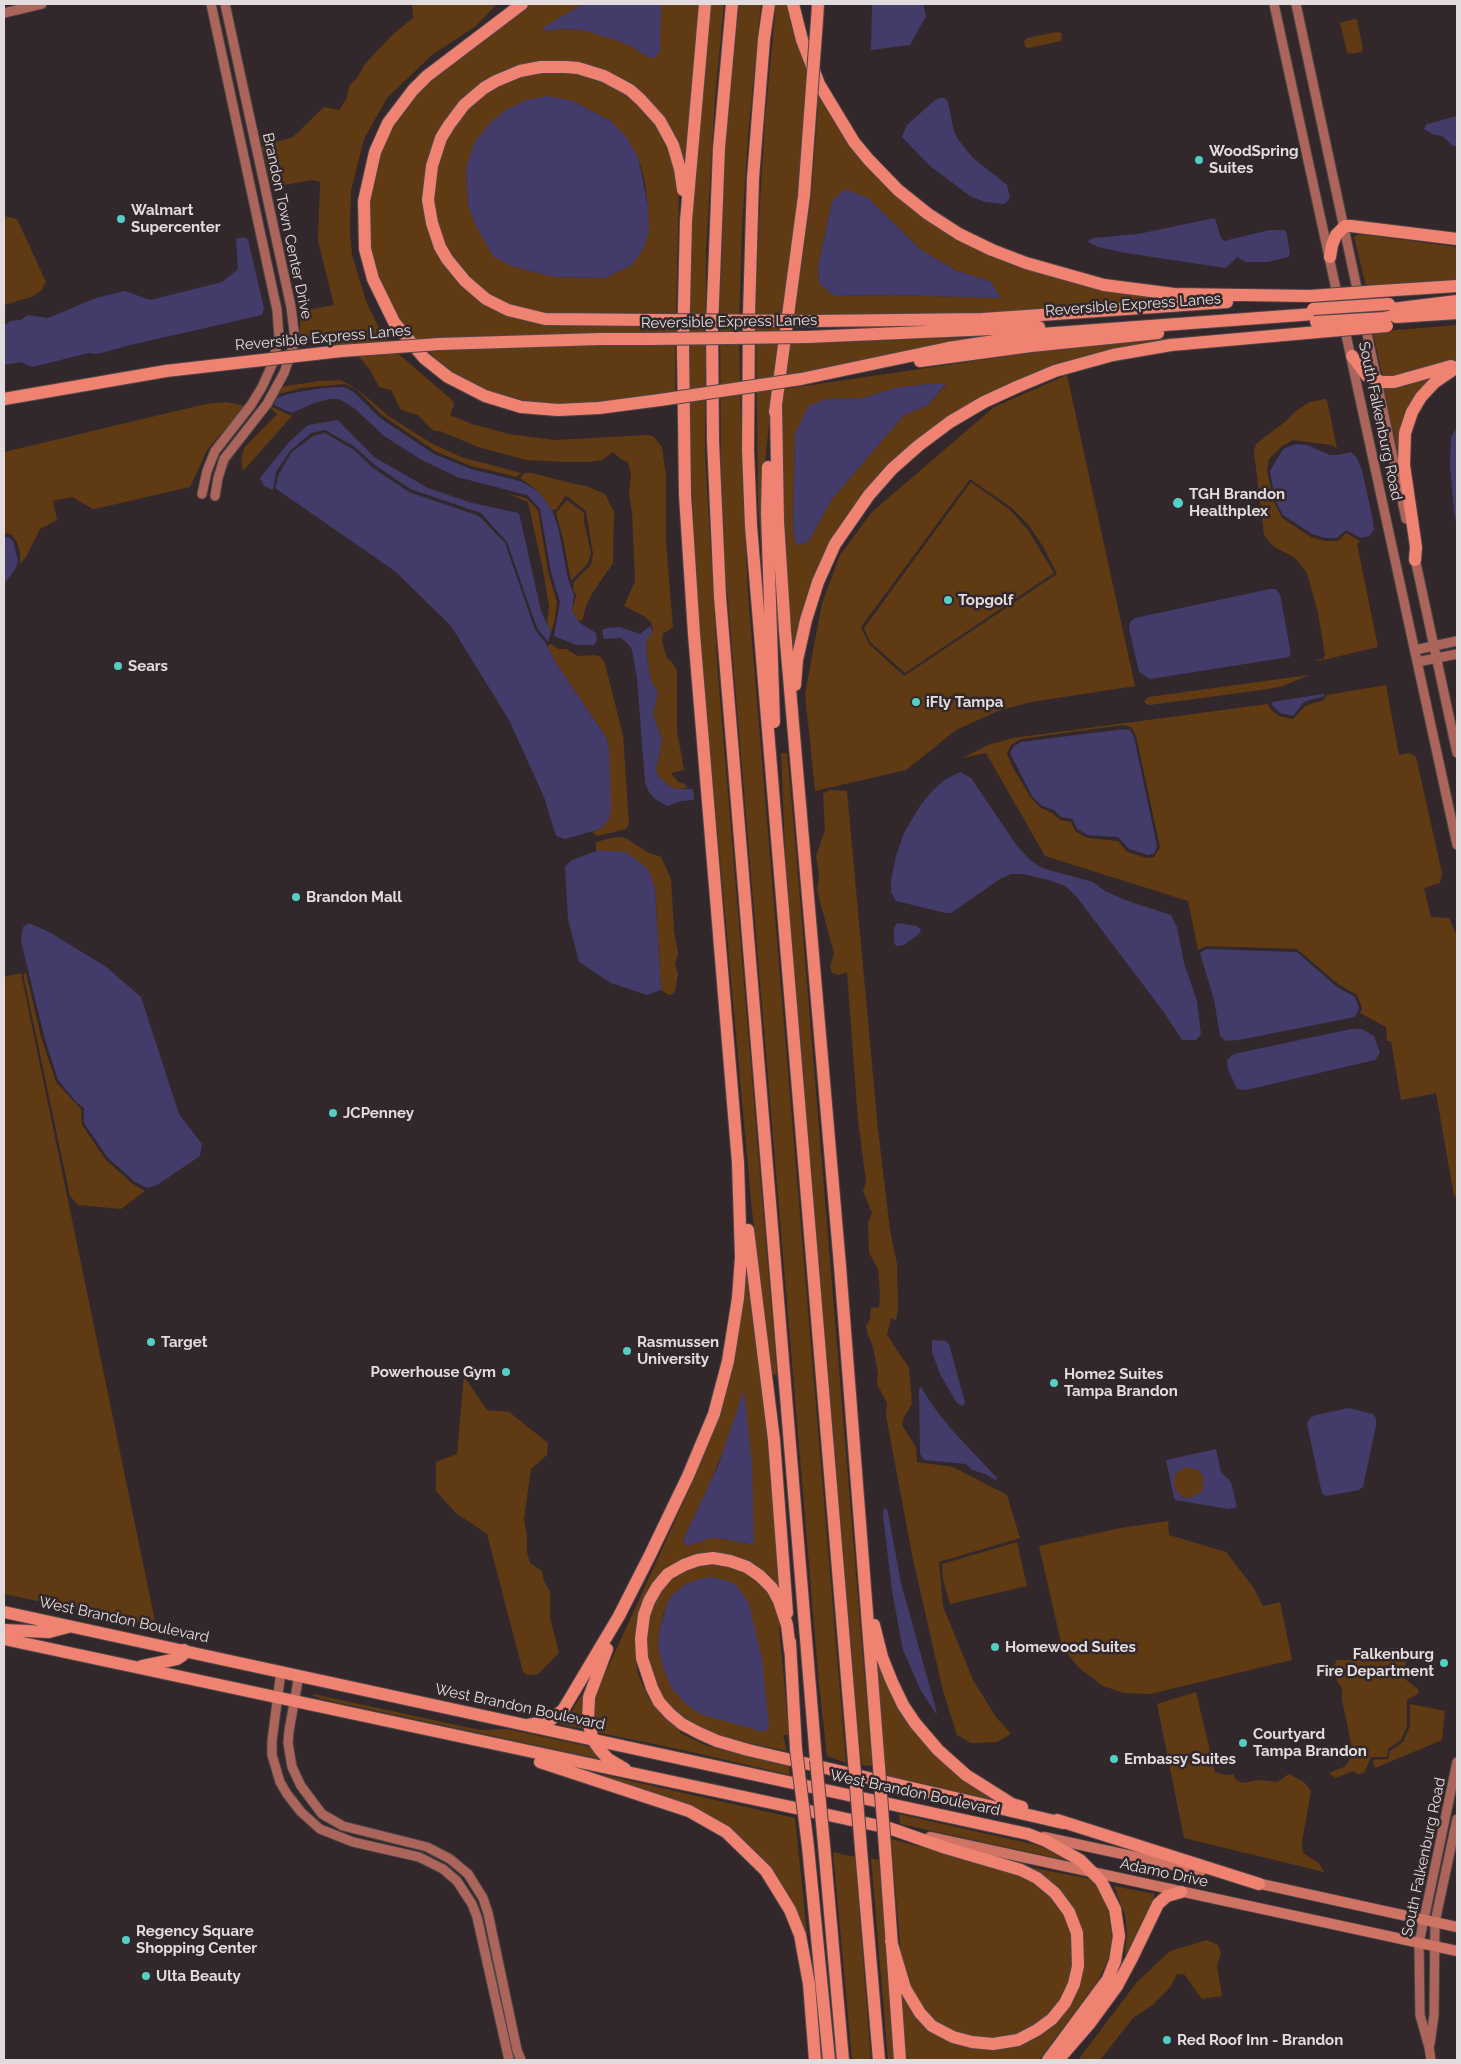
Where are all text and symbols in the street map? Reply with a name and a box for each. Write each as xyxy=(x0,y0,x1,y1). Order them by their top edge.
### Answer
street label: Brandon Town Center Drive xyxy=(258,131,316,321)
place label: WoodSpring Suites xyxy=(1209,142,1298,177)
marker: WoodSpring Suites xyxy=(1193,154,1205,166)
place label: Walmart Supercenter xyxy=(131,201,220,236)
marker: Walmart Supercenter xyxy=(115,213,127,225)
street label: Reversible Express Lanes xyxy=(1044,290,1222,320)
street label: Reversible Express Lanes xyxy=(641,311,817,333)
street label: Reversible Express Lanes xyxy=(234,321,412,355)
street label: South Falkenburg Road xyxy=(1354,340,1406,502)
place label: TGH Brandon Healthplex xyxy=(1189,485,1285,520)
marker: TGH Brandon Healthplex xyxy=(1171,496,1185,510)
place label: Topgolf xyxy=(958,591,1013,609)
marker: Topgolf xyxy=(942,594,954,606)
place label: Sears xyxy=(128,657,168,675)
marker: Sears xyxy=(112,660,124,672)
place label: iFly Tampa xyxy=(926,693,1003,711)
marker: iFly Tampa xyxy=(910,696,922,708)
place label: Brandon Mall xyxy=(306,888,402,906)
marker: Brandon Mall xyxy=(290,891,302,903)
place label: JCPenney xyxy=(343,1104,414,1122)
marker: JCPenney xyxy=(327,1107,339,1119)
place label: Target xyxy=(161,1333,208,1351)
place label: Rasmussen University xyxy=(637,1333,719,1368)
marker: Target xyxy=(145,1336,157,1348)
marker: Rasmussen University xyxy=(621,1345,633,1357)
place label: Powerhouse Gym xyxy=(371,1363,496,1381)
place label: Home2 Suites Tampa Brandon xyxy=(1064,1365,1178,1400)
marker: Powerhouse Gym xyxy=(500,1366,512,1378)
marker: Home2 Suites Tampa Brandon xyxy=(1048,1377,1060,1389)
street label: West Brandon Boulevard xyxy=(37,1593,211,1647)
place label: Homewood Suites xyxy=(1005,1638,1136,1656)
marker: Homewood Suites xyxy=(989,1641,1001,1653)
place label: Falkenburg Fire Department xyxy=(1316,1645,1434,1680)
marker: Falkenburg Fire Department xyxy=(1438,1657,1450,1669)
street label: West Brandon Boulevard xyxy=(433,1680,607,1734)
place label: Courtyard Tampa Brandon xyxy=(1253,1725,1367,1760)
marker: Courtyard Tampa Brandon xyxy=(1237,1737,1249,1749)
place label: Embassy Suites xyxy=(1124,1750,1236,1768)
marker: Embassy Suites xyxy=(1108,1753,1120,1765)
street label: West Brandon Boulevard xyxy=(828,1766,1002,1820)
street label: South Falkenburg Road xyxy=(1398,1776,1450,1938)
street label: Adamo Drive xyxy=(1118,1855,1210,1891)
place label: Regency Square Shopping Center xyxy=(136,1922,257,1957)
marker: Regency Square Shopping Center xyxy=(120,1934,132,1946)
place label: Ulta Beauty xyxy=(156,1967,241,1985)
marker: Ulta Beauty xyxy=(140,1970,152,1982)
place label: Red Roof Inn - Brandon xyxy=(1177,2031,1343,2049)
marker: Red Roof Inn - Brandon xyxy=(1161,2034,1173,2046)

